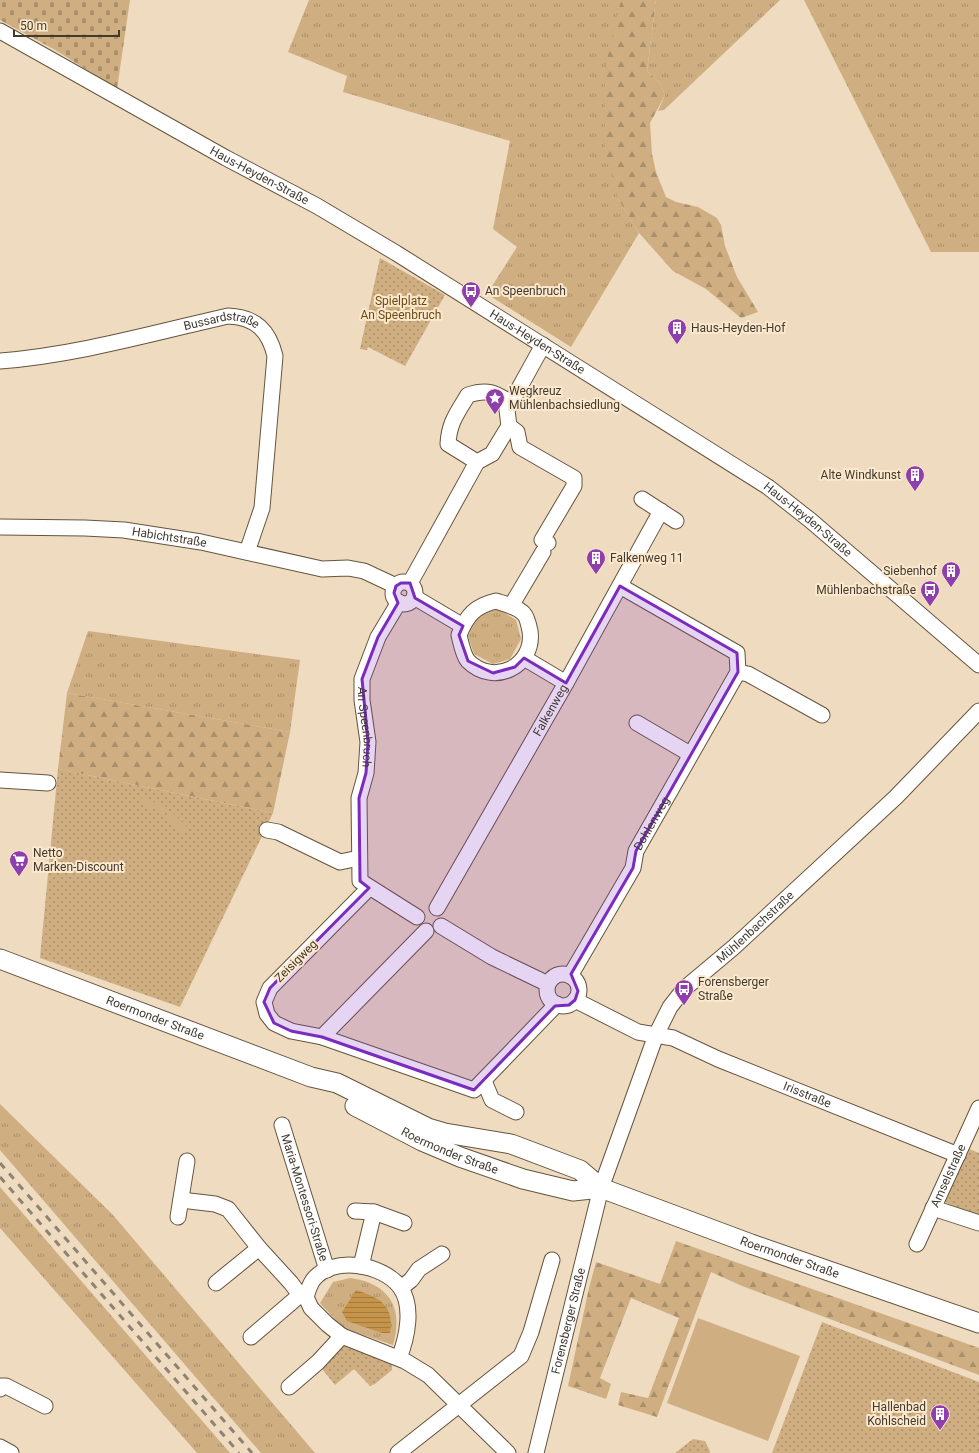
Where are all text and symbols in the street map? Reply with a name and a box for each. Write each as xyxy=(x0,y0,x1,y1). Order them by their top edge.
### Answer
scale bar xyxy=(14,12,119,38)
text: 50 m xyxy=(20,19,47,33)
street label: Haus-Heyden-Straße xyxy=(208,144,311,207)
bus stop icon: An Speenbruch xyxy=(460,280,482,308)
place label: An Speenbruch xyxy=(485,284,566,298)
park label: Spielplatz An Speenbruch xyxy=(361,294,441,322)
street label: Haus-Heyden-Straße xyxy=(487,307,588,377)
street label: Bussardstraße xyxy=(182,309,262,333)
building icon: Haus-Heyden-Hof xyxy=(666,317,688,345)
place label: Haus-Heyden-Hof xyxy=(691,321,786,335)
place label: Wegkreuz Mühlenbachsiedlung xyxy=(509,384,620,412)
place icon: Wegkreuz Mühlenbachsiedlung xyxy=(484,387,506,415)
building icon: Alte Windkunst xyxy=(904,464,926,492)
place label: Alte Windkunst xyxy=(821,468,901,482)
street label: Haus-Heyden-Straße xyxy=(761,479,855,560)
street label: Habichtstraße xyxy=(131,524,208,550)
building icon: Falkenweg 11 xyxy=(585,547,607,575)
place label: Falkenweg 11 xyxy=(610,551,683,565)
building icon: Siebenhof xyxy=(940,560,962,588)
place label: Siebenhof xyxy=(883,564,938,578)
bus stop icon: Mühlenbachstraße xyxy=(919,579,941,607)
place label: Mühlenbachstraße xyxy=(816,583,916,597)
street label: Falkenweg xyxy=(530,682,571,738)
street label: An Speenbruch xyxy=(355,687,375,768)
street label: Dohlenweg xyxy=(631,794,672,853)
place label: Netto Marken-Discount xyxy=(33,846,124,874)
supermarket icon: Netto Marken-Discount xyxy=(8,849,30,877)
street label: Mühlenbachstraße xyxy=(714,888,797,966)
street label: Zeisigweg xyxy=(272,937,320,985)
place label: Forensberger Straße xyxy=(698,975,769,1003)
bus stop icon: Forensberger Straße xyxy=(673,978,695,1006)
street label: Roermonder Straße xyxy=(104,993,206,1043)
street label: Irisstraße xyxy=(781,1079,833,1111)
street label: Roermonder Straße xyxy=(399,1124,500,1177)
street label: Maria-Montessori-Straße xyxy=(278,1132,331,1263)
street label: Amselstraße xyxy=(928,1142,969,1210)
street label: Roermonder Straße xyxy=(738,1234,841,1281)
street label: Forensberger Straße xyxy=(549,1266,588,1375)
place label: Hallenbad Kohlscheid xyxy=(867,1400,926,1428)
building icon: Hallenbad Kohlscheid xyxy=(929,1403,951,1431)

